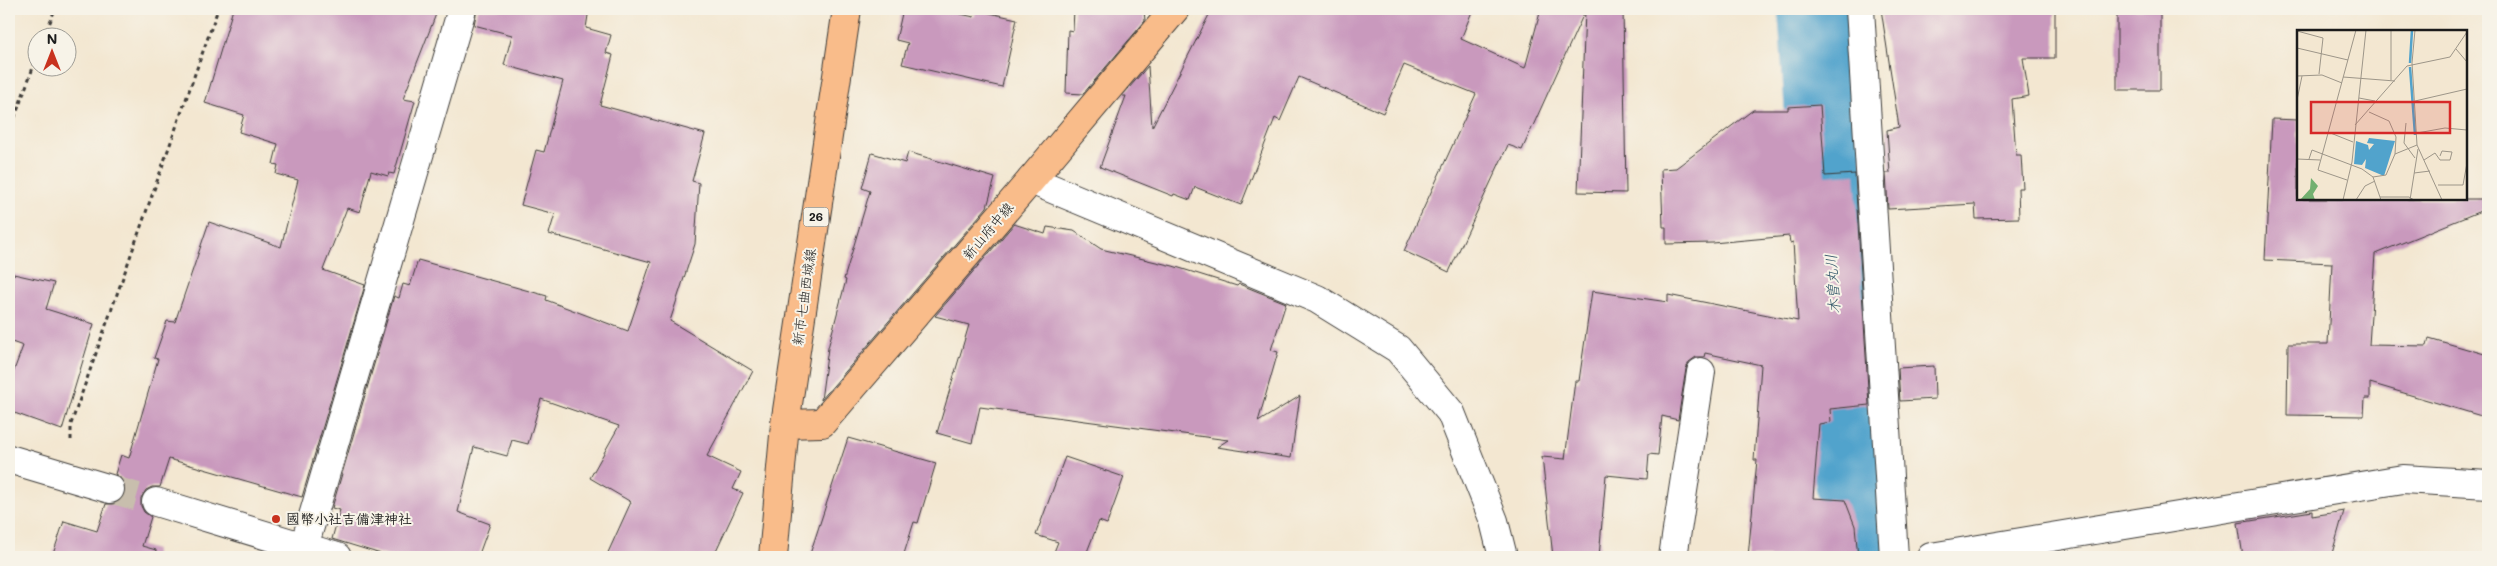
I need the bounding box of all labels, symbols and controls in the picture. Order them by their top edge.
north arrow [28,28,78,78]
text: N [47,29,57,48]
inset map [2297,30,2467,200]
street label: 新山府中線 [958,198,1017,264]
road number: 26 [804,208,828,226]
street label: 新市七曲西城線 [787,247,820,347]
water label: 木曽丸川 [1820,253,1844,315]
place label: 國幣小社吉備津神社 [286,509,412,528]
marker: 國幣小社吉備津神社 [270,513,282,525]

